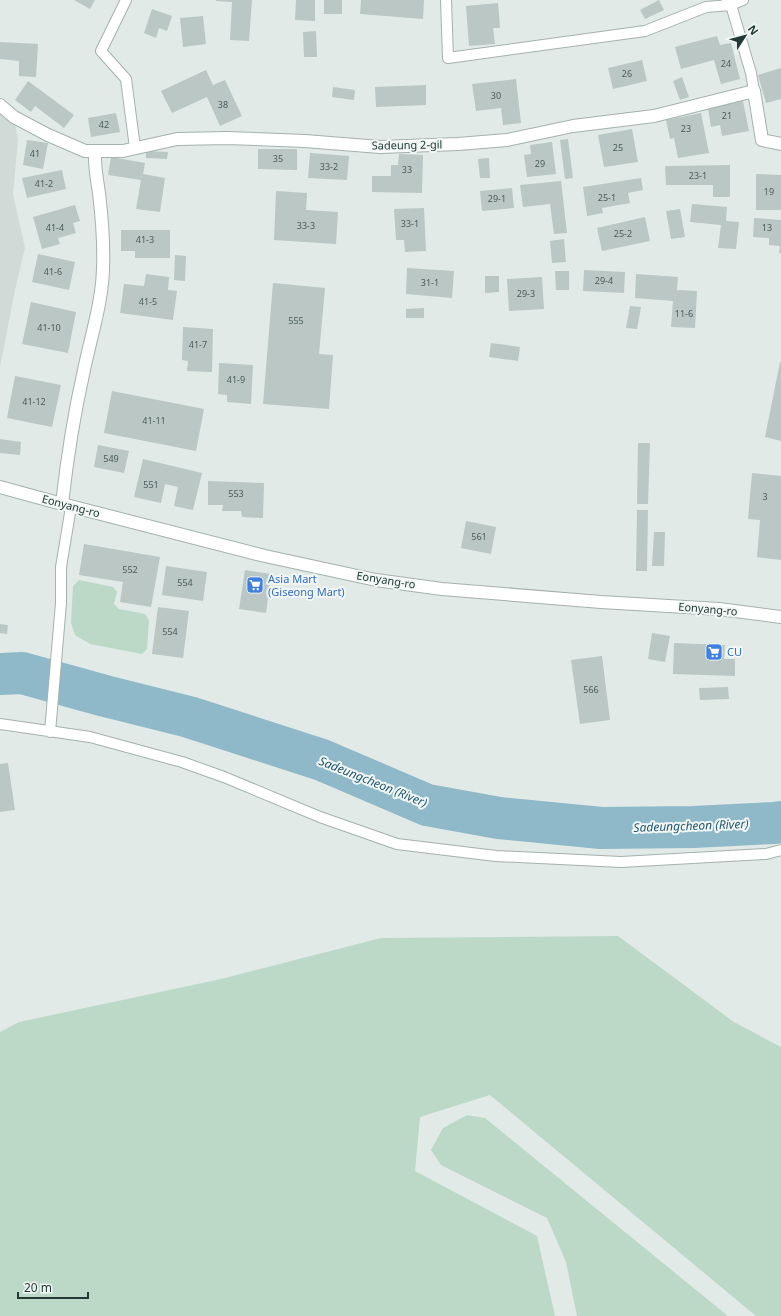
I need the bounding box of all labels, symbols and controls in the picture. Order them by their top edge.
north arrow [725,16,765,56]
text: N [745,22,762,38]
house number: 24 [721,57,731,70]
house number: 26 [622,67,632,80]
house number: 30 [491,89,501,102]
house number: 38 [218,98,228,111]
house number: 21 [722,109,732,122]
house number: 42 [99,118,109,131]
house number: 23 [681,122,691,135]
street label: Sadeung 2-gil [372,136,442,153]
house number: 25 [613,141,623,154]
house number: 41 [30,147,40,160]
house number: 35 [273,152,283,165]
house number: 29 [535,157,545,170]
house number: 33-2 [320,160,338,173]
house number: 33 [402,163,412,176]
house number: 23-1 [689,169,707,182]
house number: 41-2 [35,177,53,190]
house number: 19 [764,185,774,198]
house number: 25-1 [598,191,616,204]
house number: 29-1 [488,192,506,205]
house number: 33-1 [401,217,419,230]
house number: 33-3 [297,219,315,232]
house number: 41-4 [46,221,64,234]
house number: 13 [762,221,772,234]
house number: 25-2 [614,227,632,240]
house number: 41-3 [136,233,154,246]
house number: 41-6 [44,265,62,278]
house number: 29-4 [595,274,613,287]
house number: 31-1 [421,276,439,289]
house number: 29-3 [517,287,535,300]
house number: 41-5 [139,295,157,308]
house number: 11-6 [675,307,693,320]
house number: 555 [288,314,304,327]
house number: 41-10 [37,321,61,334]
house number: 41-7 [189,338,207,351]
house number: 41-9 [227,373,245,386]
house number: 41-12 [22,395,46,408]
house number: 41-11 [142,414,166,427]
house number: 549 [103,452,119,465]
house number: 551 [143,478,159,491]
house number: 553 [228,487,244,500]
house number: 3 [762,490,768,503]
street label: Eonyang-ro [40,491,102,521]
house number: 561 [471,530,487,543]
house number: 552 [122,563,138,576]
street label: Eonyang-ro [356,567,417,592]
place label: Asia Mart (Giseong Mart) [268,571,345,599]
supermarket icon: Asia Mart (Giseong Mart) [245,575,265,595]
house number: 554 [177,576,193,589]
street label: Eonyang-ro [678,598,739,619]
house number: 554 [162,625,178,638]
supermarket icon: CU [704,642,724,662]
place label: CU [727,644,742,659]
house number: 566 [583,683,599,696]
water label: Sadeungcheon (River) [317,752,430,811]
water label: Sadeungcheon (River) [633,815,749,836]
scale bar [18,1274,88,1300]
text: 20 m [24,1279,52,1296]

